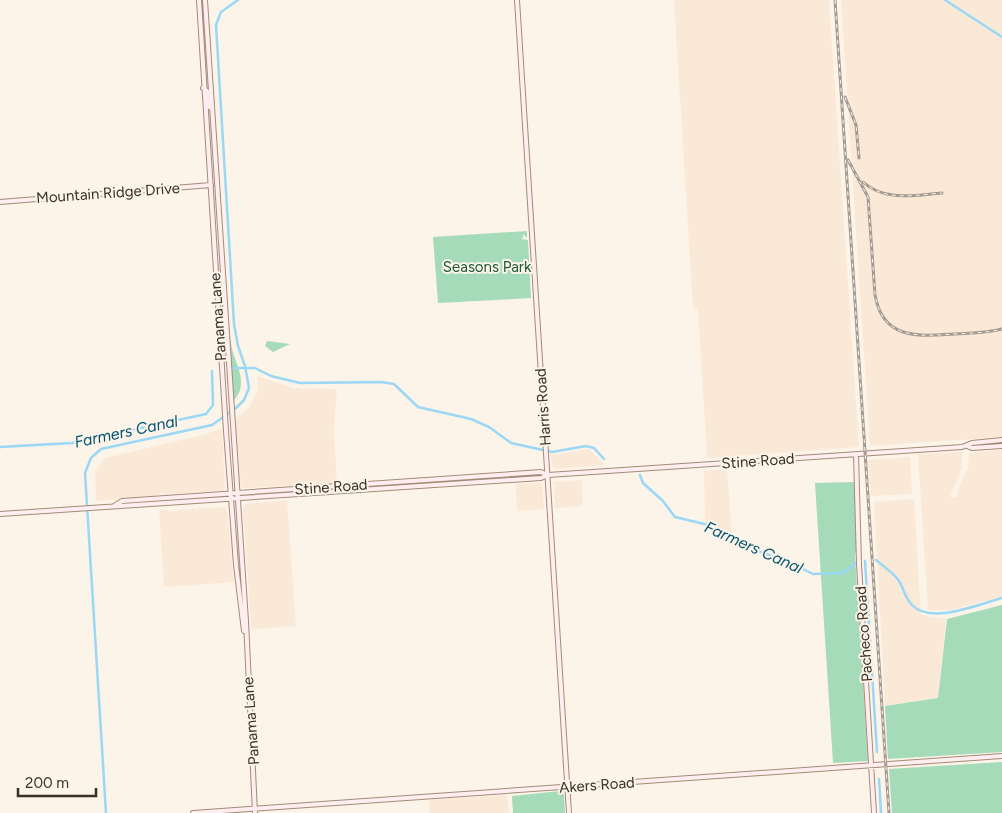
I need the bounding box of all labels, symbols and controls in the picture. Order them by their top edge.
street label: Mountain Ridge Drive [36,179,180,207]
park label: Seasons Park [443,258,532,276]
street label: Panama Lane [206,272,230,362]
street label: Harris Road [531,368,555,446]
water label: Farmers Canal [73,411,180,452]
street label: Stine Road [721,449,795,473]
street label: Stine Road [294,475,368,499]
water label: Farmers Canal [702,517,806,578]
street label: Pacheco Road [852,586,876,682]
street label: Panama Lane [239,676,263,766]
scale bar [18,766,95,798]
street label: Akers Road [559,773,635,797]
text: 200 m [25,774,69,792]

